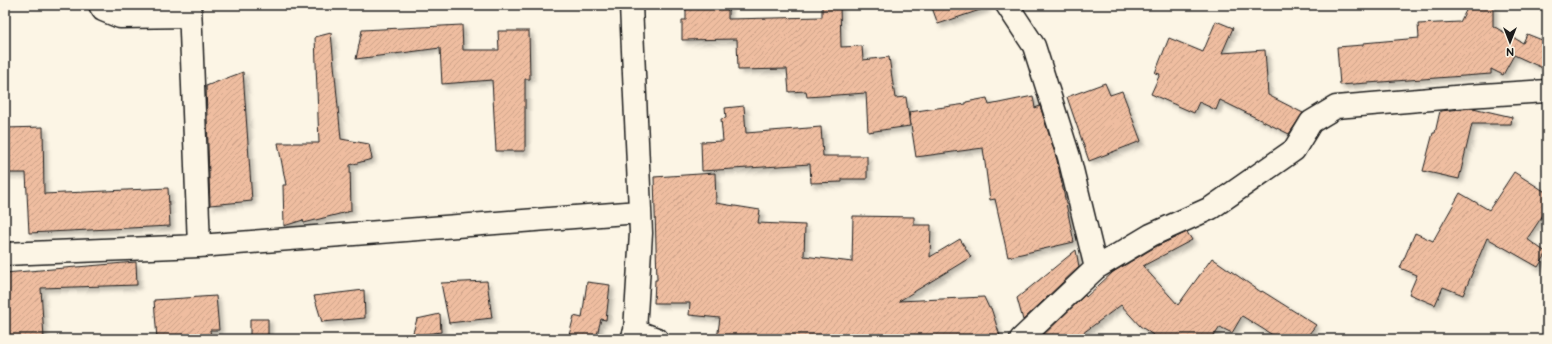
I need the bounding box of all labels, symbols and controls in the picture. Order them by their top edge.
north arrow [1490,22,1530,62]
text: N [1506,45,1514,58]

